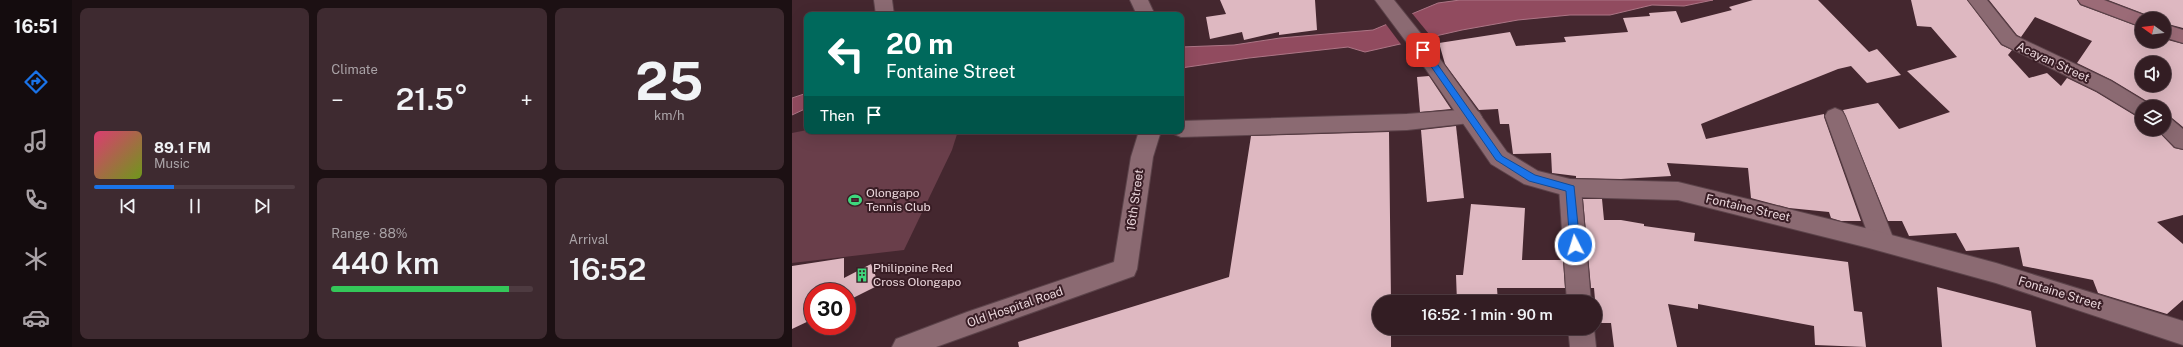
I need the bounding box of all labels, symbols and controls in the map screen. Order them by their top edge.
north arrow [2135,12,2171,48]
map controls [2135,12,2171,136]
text: 16:51 [14,16,58,37]
text: 20 m [886,27,953,60]
icon: left [820,28,872,80]
pin [1406,33,1440,67]
icon: arrive [1412,39,1434,61]
street label: Acayan Street [2014,39,2092,85]
text: 25 [635,51,703,112]
button: sound [2135,56,2171,92]
text: Fontaine Street [886,61,1015,82]
text: Climate [331,62,378,77]
icon: directions [22,68,50,96]
text: 21.5° [396,81,468,117]
text: − [331,87,344,113]
text: + [520,87,533,113]
button: layers [2135,100,2171,136]
icon: arrive [863,104,885,126]
text: Then [820,107,855,124]
text: km/h [654,108,685,123]
icon: music [22,127,50,155]
text: 89.1 FM [154,139,211,156]
text: Music [154,156,190,171]
street label: 16th Street [1124,168,1146,232]
icon: phone [22,186,50,214]
place label: Olongapo Tennis Club [866,186,931,214]
street label: Fontaine Street [1704,191,1792,225]
sports icon: Olongapo Tennis Club [847,192,863,208]
icon: previous [117,195,139,217]
icon: pause [184,195,206,217]
icon: next [251,195,273,217]
position arrow [1554,224,1596,266]
text: Range · 88% [331,226,408,241]
text: Arrival [569,232,609,247]
icon: climate [22,245,50,273]
text: 440 km [331,245,439,281]
text: 16:52 [569,251,646,287]
place label: Philippine Red Cross Olongapo [873,261,961,289]
building icon: Philippine Red Cross Olongapo [854,267,870,283]
street label: Fontaine Street [2017,274,2104,312]
speed limit sign: 30 [804,283,856,335]
street label: Old Hospital Road [965,284,1065,330]
icon: car [22,304,50,332]
text: 16:52 · 1 min · 90 m [1421,306,1553,323]

